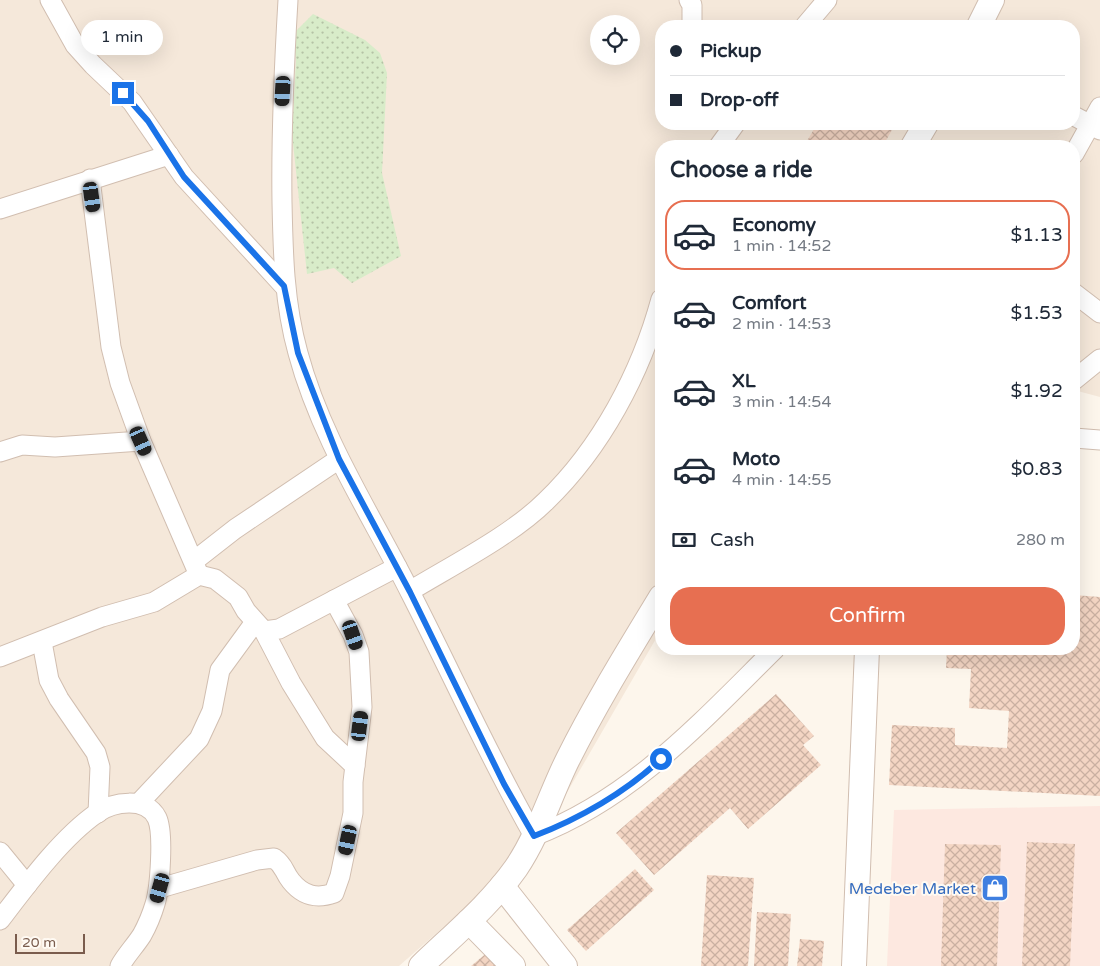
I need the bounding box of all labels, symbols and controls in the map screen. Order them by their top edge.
map controls [590,15,640,65]
button: locate [590,15,640,65]
callout: 1 min [82,21,164,56]
text: 1 min [101,27,143,47]
text: Pickup [700,40,761,62]
car [274,76,291,106]
route end [112,82,134,104]
text: Drop-off [700,89,779,111]
text: Choose a ride [670,157,813,183]
car [82,181,101,213]
icon: car [672,213,717,258]
text: Economy [732,214,816,236]
text: $1.13 [1011,224,1063,246]
text: 1 min · 14:52 [732,236,831,256]
icon: car [672,291,717,336]
text: Comfort [732,292,806,314]
text: $1.53 [1011,302,1063,324]
text: 2 min · 14:53 [732,314,831,334]
icon: car [672,369,717,414]
text: XL [732,370,756,392]
text: $1.92 [1011,380,1063,402]
text: 3 min · 14:54 [732,392,831,412]
car [128,424,153,458]
icon: car [672,447,717,492]
text: Moto [732,448,780,470]
text: $0.83 [1011,458,1063,480]
text: 4 min · 14:55 [732,470,831,490]
icon: cash [670,526,698,554]
text: Cash [710,529,755,551]
text: 280 m [1016,530,1065,550]
button: Confirm [670,587,1065,645]
car [341,618,364,652]
car [350,710,369,742]
route start [650,748,672,770]
car [337,824,358,856]
car [148,872,171,904]
shop icon: Medeber Market [980,873,1010,903]
place label: Medeber Market [849,879,976,899]
scale bar [15,931,85,954]
text: 20 m [22,934,56,951]

